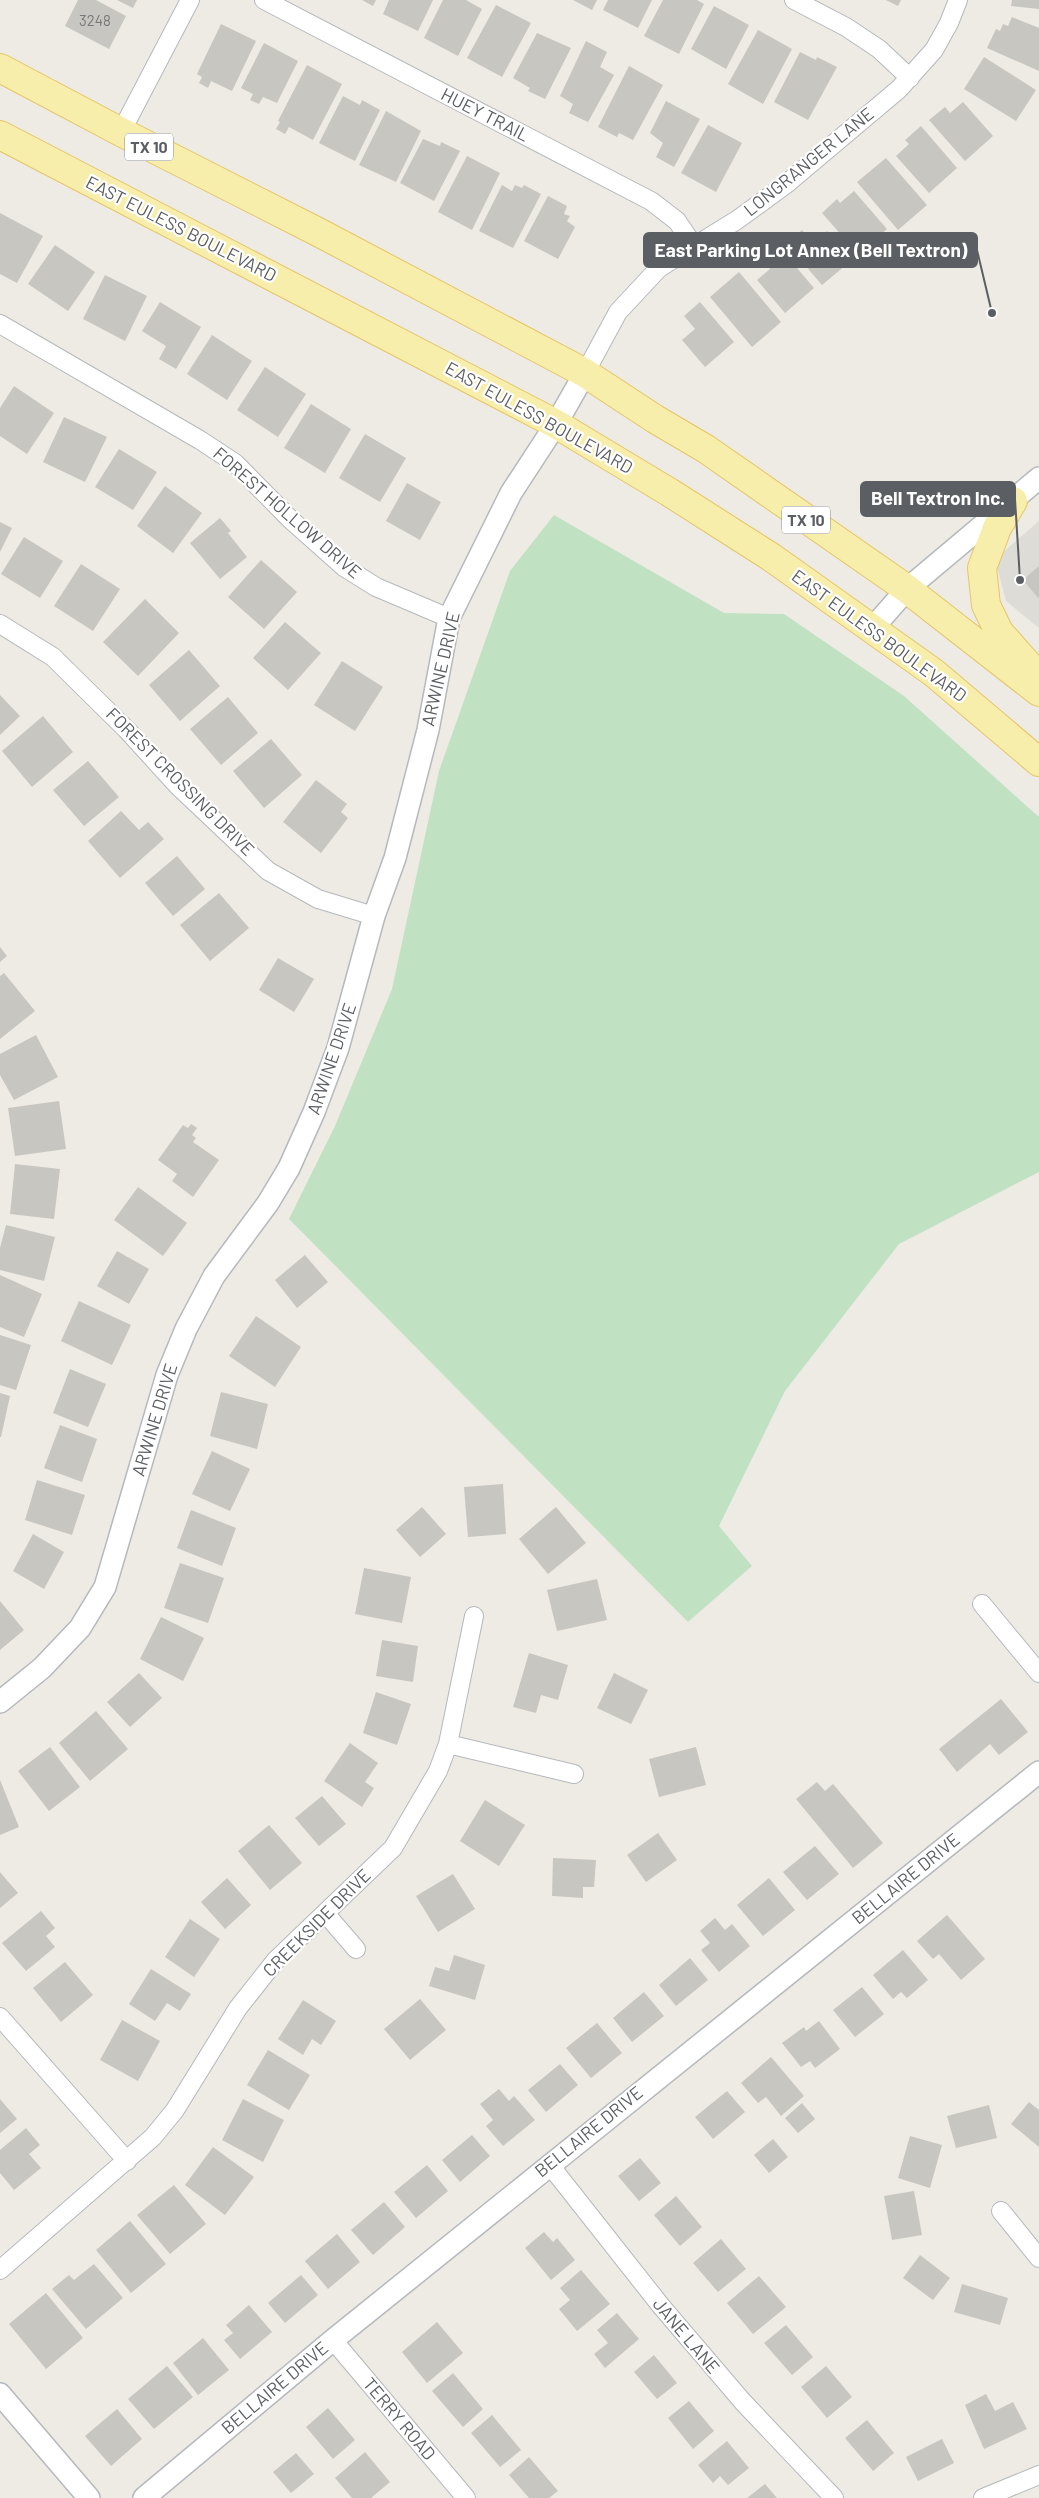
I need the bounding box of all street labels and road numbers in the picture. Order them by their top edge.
street label: HUEY TRAIL [438,83,533,146]
street label: LONGRANGER LANE [739,102,878,220]
road number: TX 10 [125,134,173,160]
street label: EAST EULESS BOULEVARD [83,170,280,286]
street label: EAST EULESS BOULEVARD [442,356,637,478]
street label: FOREST HOLLOW DRIVE [209,442,366,583]
road number: TX 10 [782,506,830,534]
street label: EAST EULESS BOULEVARD [788,564,971,706]
street label: ARWINE DRIVE [416,609,464,728]
street label: FOREST CROSSING DRIVE [102,702,260,860]
street label: ARWINE DRIVE [302,1000,360,1117]
street label: ARWINE DRIVE [126,1361,182,1479]
street label: BELLAIRE DRIVE [847,1828,964,1928]
street label: CREEKSIDE DRIVE [258,1864,375,1981]
street label: BELLAIRE DRIVE [530,2081,647,2181]
street label: JANE LANE [649,2293,725,2378]
street label: BELLAIRE DRIVE [217,2336,332,2438]
street label: TERRY ROAD [359,2373,441,2464]

